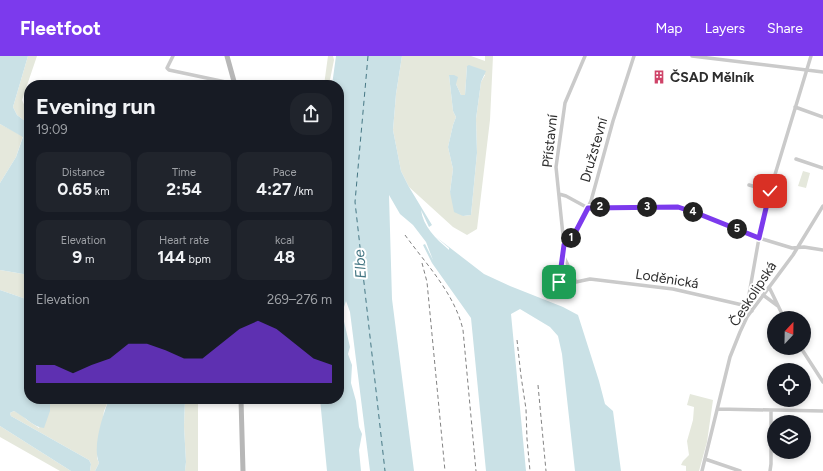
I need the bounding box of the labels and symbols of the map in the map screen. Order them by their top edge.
building icon: ČSAD Mělník [651,69,667,85]
place label: ČSAD Mělník [670,69,755,86]
street label: Přístavní [539,113,561,168]
street label: Družstevní [577,115,612,184]
pin [753,174,787,208]
pin: 2 [590,197,610,217]
pin: 3 [637,197,657,217]
pin: 4 [683,202,703,222]
pin: 5 [727,219,747,239]
pin: 1 [561,228,581,248]
water label: Elbe [350,249,370,279]
street label: Českolipská [726,258,780,330]
pin [542,265,576,299]
street label: Loděnická [634,266,700,292]
north arrow [767,311,811,355]

